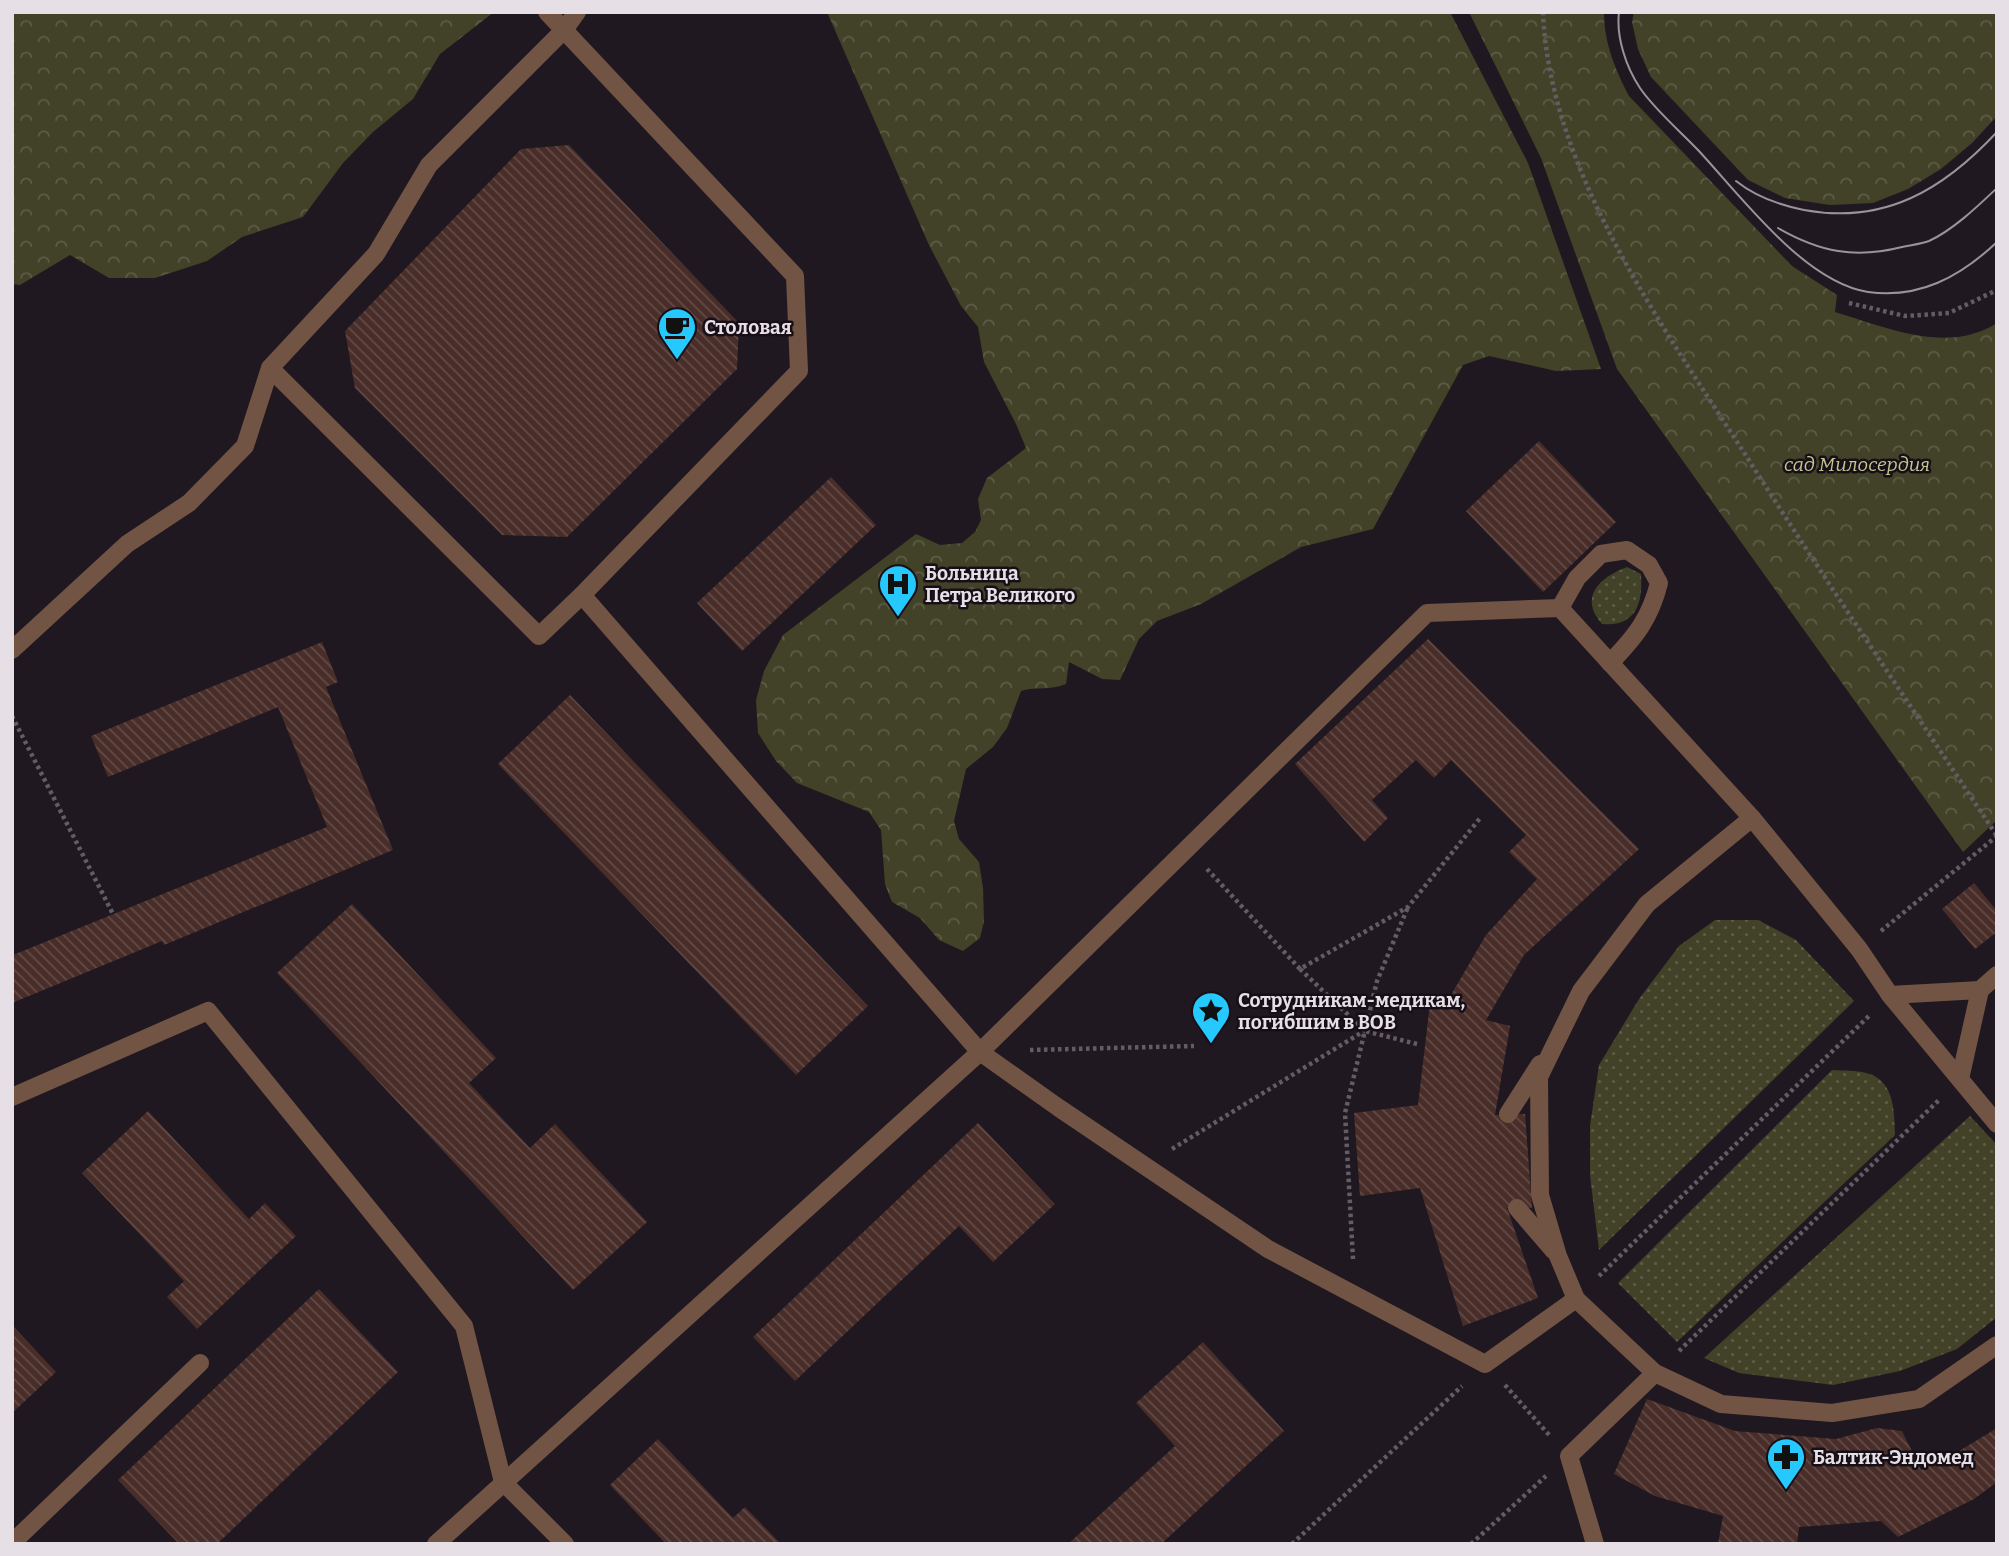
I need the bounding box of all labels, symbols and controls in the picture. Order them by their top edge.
cafe icon: Столовая [656,306,698,361]
place label: Столовая [704,316,792,339]
park label: сад Милосердия [1784,453,1930,476]
place label: Больница Петра Великого [925,562,1075,607]
hospital icon: Больница Петра Великого [877,563,919,618]
place label: Сотрудникам-медикам, погибшим в ВОВ [1238,989,1465,1034]
place icon: Сотрудникам-медикам, погибшим в ВОВ [1190,990,1232,1045]
pharmacy icon: Балтик-Эндомед [1765,1436,1807,1491]
place label: Балтик-Эндомед [1813,1446,1974,1469]

